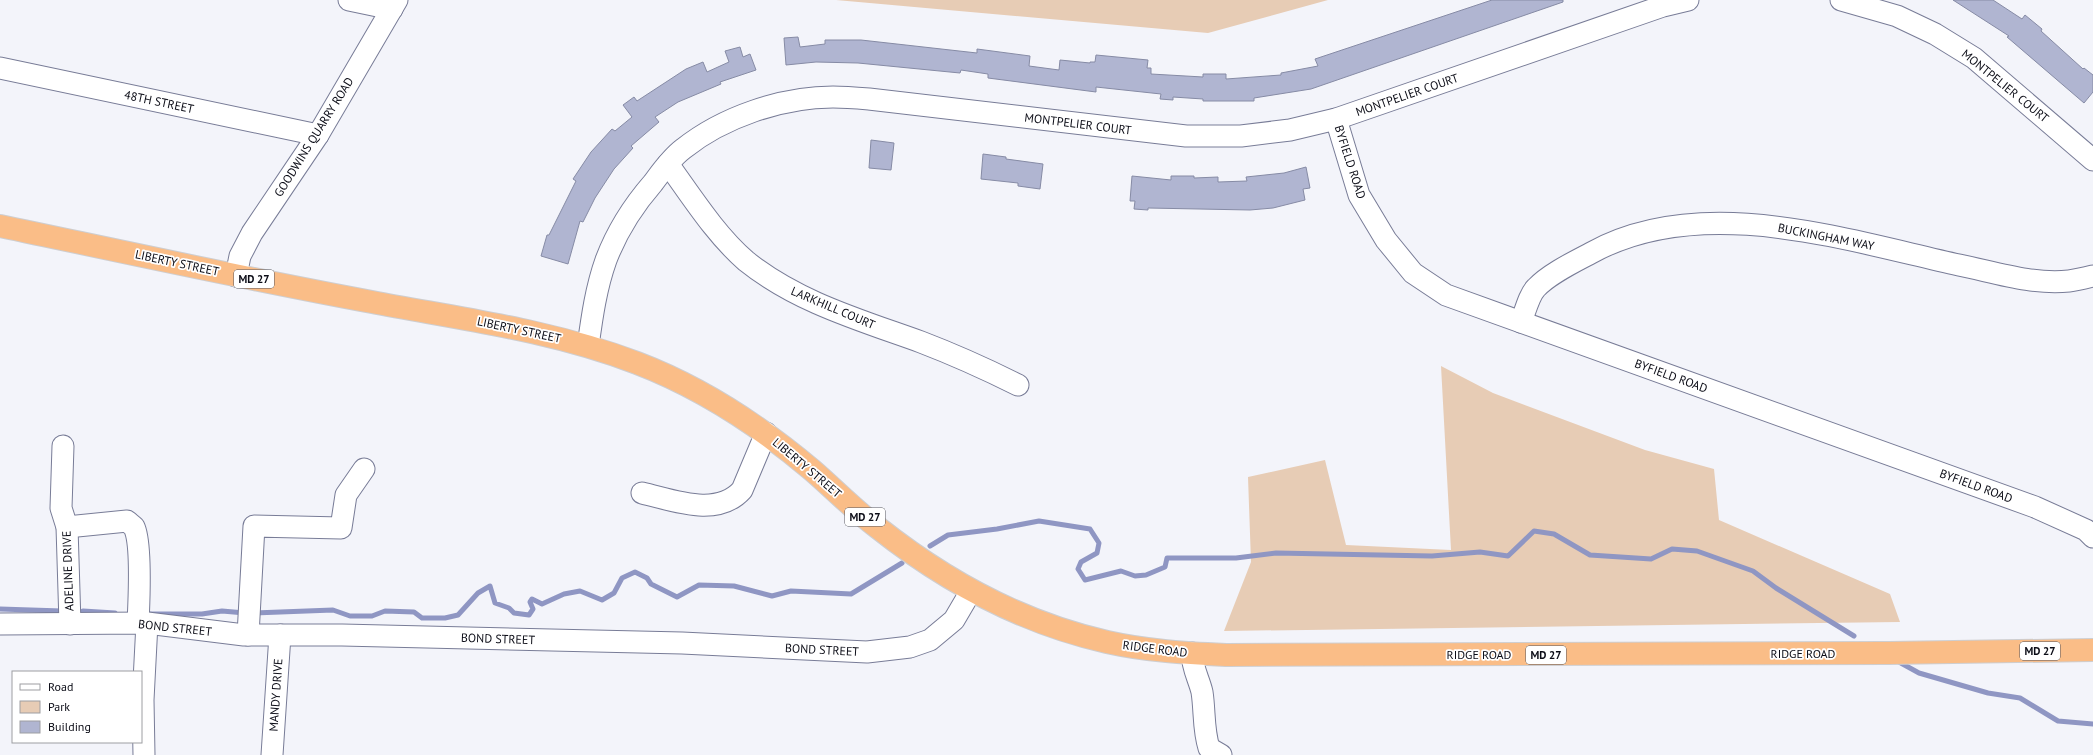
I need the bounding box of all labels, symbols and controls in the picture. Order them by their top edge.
street label: MONTPELIER COURT [1959,46,2052,126]
street label: MONTPELIER COURT [1353,70,1461,119]
street label: GOODWINS QUARRY ROAD [271,74,357,199]
street label: 48TH STREET [123,87,196,116]
street label: MONTPELIER COURT [1024,109,1133,138]
street label: BYFIELD ROAD [1332,123,1369,201]
street label: BUCKINGHAM WAY [1777,220,1876,253]
street label: LIBERTY STREET [134,246,221,279]
road number: MD 27 [234,270,274,288]
street label: LARKHILL COURT [789,283,878,332]
street label: LIBERTY STREET [476,313,563,346]
street label: BYFIELD ROAD [1633,355,1710,396]
street label: LIBERTY STREET [770,434,845,501]
street label: BYFIELD ROAD [1938,465,2015,506]
road number: MD 27 [845,508,885,526]
street label: ADELINE DRIVE [59,531,76,611]
street label: BOND STREET [137,616,213,639]
street label: BOND STREET [461,630,536,647]
street label: RIDGE ROAD [1122,637,1188,660]
street label: BOND STREET [785,640,860,659]
road number: MD 27 [2020,642,2060,660]
road number: MD 27 [1526,646,1566,664]
street label: RIDGE ROAD [1771,646,1836,661]
street label: RIDGE ROAD [1447,647,1512,662]
street label: MANDY DRIVE [265,658,286,732]
legend [12,671,142,743]
text: Road [48,679,73,694]
text: Park [48,699,70,714]
text: Building [48,719,91,734]

